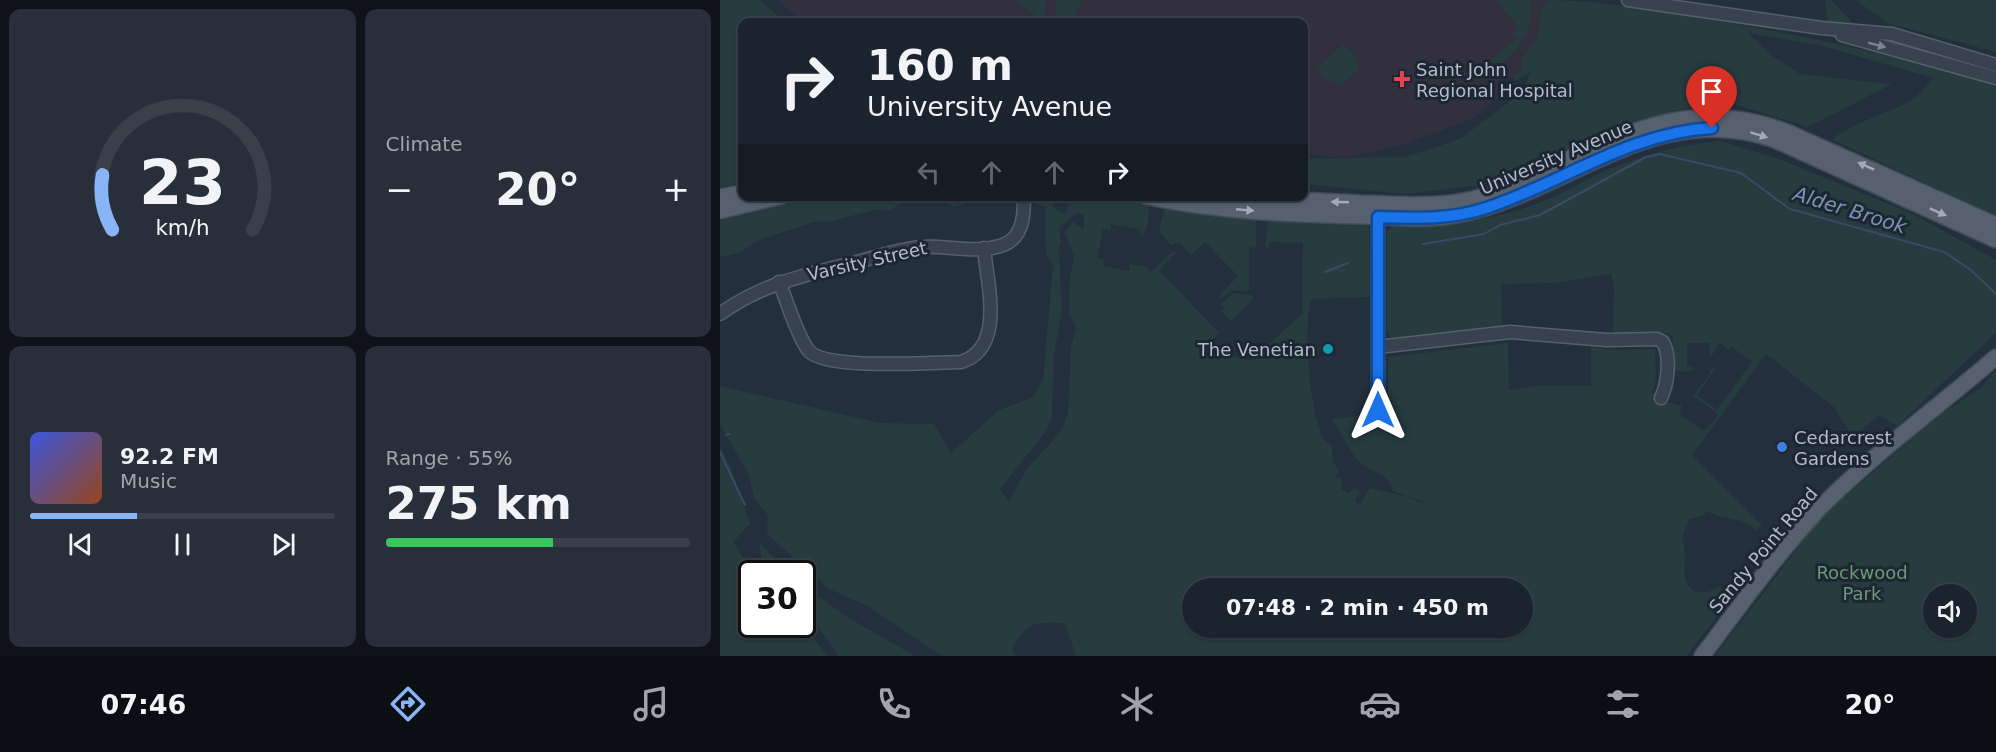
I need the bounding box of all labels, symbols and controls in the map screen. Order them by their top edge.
one-way arrow [1868,40,1886,50]
text: 160 m [867,41,1013,90]
icon: right [768,42,846,120]
place label: Saint John Regional Hospital [1416,59,1573,101]
pin [1686,66,1737,128]
marker: Saint John Regional Hospital [1393,70,1411,88]
icon: arrive [1695,75,1728,108]
text: University Avenue [867,91,1112,122]
street label: University Avenue [1477,115,1635,199]
one-way arrow [1750,131,1768,140]
text: Climate [386,132,462,156]
text: 23 [139,146,226,219]
icon: left [912,156,945,189]
icon: ahead [975,156,1008,189]
icon: ahead [1038,156,1071,189]
icon: right [1101,156,1134,189]
one-way arrow [1857,161,1875,171]
text: 20° [495,163,580,216]
text: − [386,170,413,209]
text: + [662,170,690,209]
water label: Alder Brook [1789,181,1911,239]
one-way arrow [1331,197,1350,206]
one-way arrow [1235,205,1254,215]
one-way arrow [1929,207,1947,217]
text: km/h [155,215,209,240]
street label: Varsity Street [805,237,929,285]
place label: The Venetian [1197,339,1316,360]
marker: The Venetian [1321,342,1335,356]
position arrow [1346,378,1410,442]
place label: Cedarcrest Gardens [1794,427,1892,469]
marker: Cedarcrest Gardens [1775,440,1789,454]
text: 92.2 FM [120,444,219,469]
text: Range · 55% [386,446,512,470]
text: Music [120,469,177,493]
text: 275 km [386,477,572,530]
street label: Sandy Point Road [1704,483,1822,617]
icon: previous [64,528,97,561]
icon: pause [166,528,199,561]
icon: next [267,528,300,561]
speed limit sign: 30 [738,560,816,638]
park label: Rockwood Park [1816,562,1908,604]
map controls [1923,584,1977,638]
button: sound [1923,584,1977,638]
text: 07:48 · 2 min · 450 m [1226,595,1489,620]
icon: directions [387,683,429,725]
icon: music [630,683,672,725]
icon: phone [873,683,915,725]
icon: climate [1116,683,1158,725]
icon: car [1359,683,1401,725]
icon: filters [1602,683,1644,725]
text: 07:46 [100,689,186,720]
text: 20° [1844,689,1895,720]

